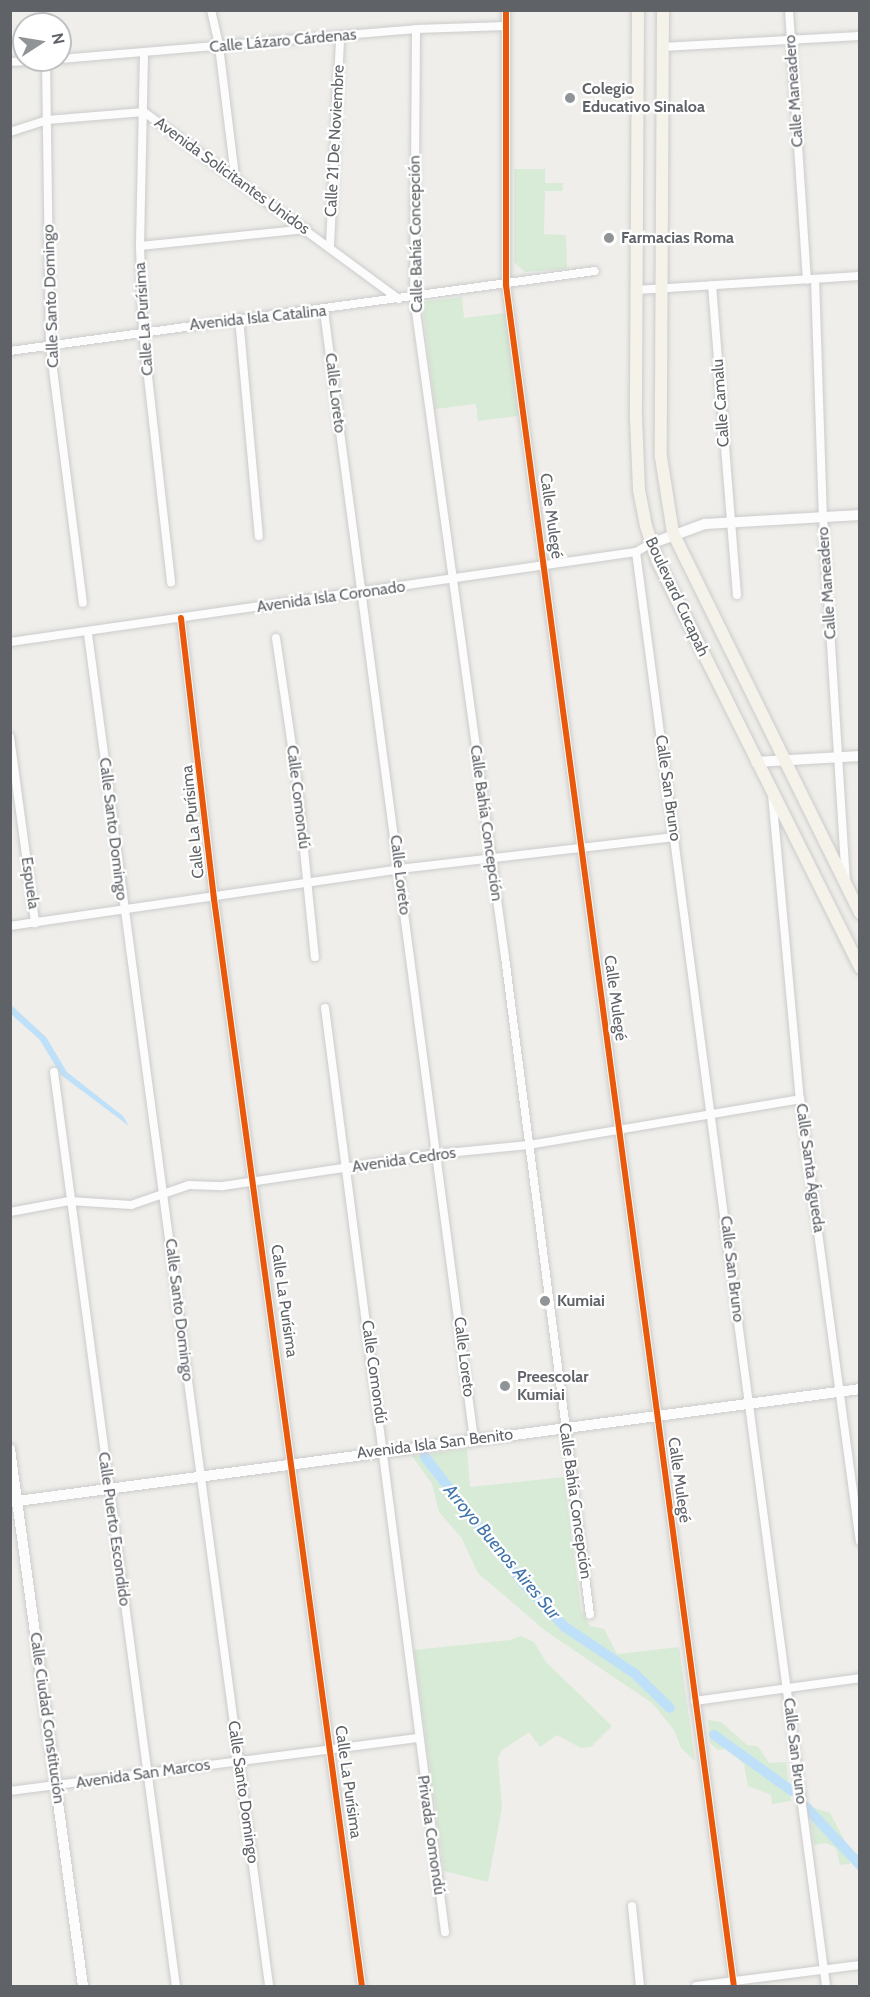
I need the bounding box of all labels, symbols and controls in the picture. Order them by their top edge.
north arrow [12,12,72,72]
street label: Calle Lázaro Cárdenas [209,25,357,57]
text: N [48,31,69,46]
street label: Calle Maneadero [780,34,808,148]
street label: Calle 21 De Noviembre [321,64,349,218]
place label: Colegio Educativo Sinaloa [582,79,705,117]
marker: Colegio Educativo Sinaloa [563,91,577,105]
street label: Avenida Solicitantes Unidos [151,113,313,239]
street label: Calle Bahía Concepción [405,155,427,313]
street label: Calle Santo Domingo [39,224,63,368]
place label: Farmacias Roma [621,228,734,248]
marker: Farmacias Roma [602,231,616,245]
street label: Calle La Purísima [130,262,158,376]
street label: Avenida Isla Catalina [189,301,327,335]
street label: Calle Loreto [321,352,349,434]
street label: Calle Camalu [708,358,734,448]
street label: Calle Mulegé [536,472,566,560]
street label: Calle Maneadero [813,526,841,640]
street label: Boulevard Cucapah [641,534,713,660]
street label: Avenida Isla Coronado [256,577,406,617]
street label: Calle San Bruno [651,734,685,842]
street label: Calle Comondú [282,744,314,850]
street label: Calle Bahía Concepción [466,744,506,902]
street label: Calle Santo Domingo [95,756,131,902]
street label: Calle La Purísima [178,764,208,880]
street label: Calle Loreto [386,834,414,916]
street label: Espuela [17,856,43,910]
street label: Calle Mulegé [600,954,630,1042]
street label: Calle Santa Águeda [791,1102,829,1234]
street label: Avenida Cedros [351,1143,457,1177]
street label: Calle San Bruno [716,1215,748,1323]
street label: Calle Santo Domingo [161,1237,197,1383]
street label: Calle La Purísima [267,1243,301,1359]
place label: Kumiai [557,1291,605,1311]
marker: Kumiai [538,1294,552,1308]
street label: Calle Loreto [450,1316,478,1398]
street label: Calle Comondú [357,1319,391,1425]
place label: Preescolar Kumiai [517,1367,589,1405]
marker: Preescolar Kumiai [498,1379,512,1393]
street label: Calle Bahía Concepción [555,1422,595,1580]
street label: Avenida Isla San Benito [356,1425,514,1463]
street label: Calle Mulegé [664,1436,694,1524]
street label: Calle Puerto Escondido [94,1451,134,1607]
water label: Arroyo Buenos Aires Sur [439,1480,565,1624]
street label: Calle Ciudad Constitución [25,1631,69,1805]
street label: Calle San Bruno [779,1697,811,1805]
street label: Calle Santo Domingo [223,1719,263,1865]
street label: Calle La Purísima [331,1724,365,1840]
street label: Avenida San Marcos [75,1755,211,1793]
street label: Privada Comondú [413,1774,449,1896]

